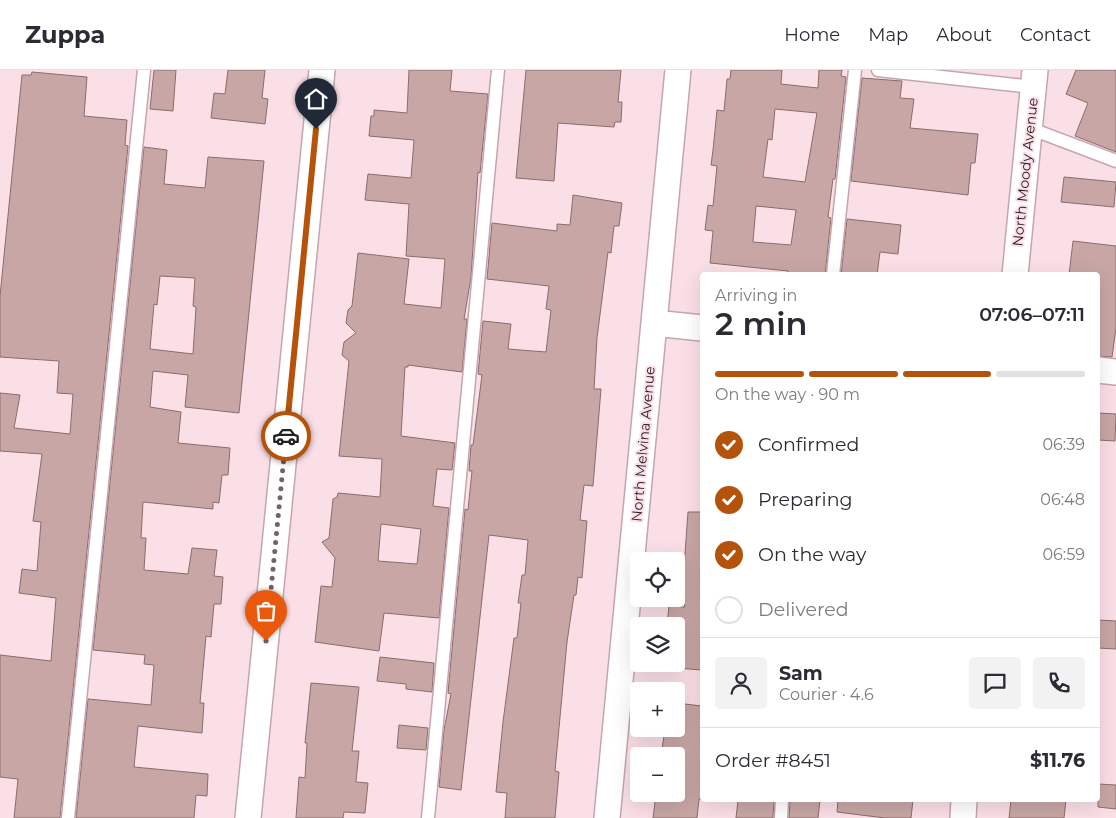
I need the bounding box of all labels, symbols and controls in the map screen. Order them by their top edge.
text: Zuppa [25,20,105,49]
text: Home [784,24,840,46]
text: Map [868,24,908,46]
text: About [936,24,992,46]
text: Contact [1020,24,1091,46]
pin [295,78,337,129]
icon: home [302,85,330,113]
street label: North Moody Avenue [1008,97,1042,247]
text: Arriving in [715,286,797,305]
text: 07:06–07:11 [979,303,1085,326]
text: 2 min [715,304,807,343]
street label: North Melvina Avenue [627,366,659,522]
text: On the way · 90 m [715,385,860,404]
courier [261,411,311,461]
icon: car [272,422,300,450]
icon: check [715,431,743,459]
text: Confirmed [758,433,859,456]
text: 06:39 [1043,435,1085,454]
icon: check [715,486,743,514]
text: Preparing [758,488,853,511]
text: 06:48 [1040,490,1085,509]
icon: check [715,541,743,569]
text: On the way [758,543,866,566]
text: 06:59 [1042,545,1085,564]
map controls [630,552,685,802]
button: locate [630,552,685,607]
pin [245,590,287,641]
icon: bag [252,597,280,625]
text: Delivered [758,598,849,621]
button: layers [630,617,685,672]
button: person [715,657,767,709]
button: chat [969,657,1021,709]
button: phone [1033,657,1085,709]
text: Sam [779,662,823,685]
button: + [630,682,685,737]
text: Courier · 4.6 [779,685,874,704]
button: − [630,747,685,802]
text: Order #8451 [715,749,831,772]
text: $11.76 [1030,749,1085,772]

